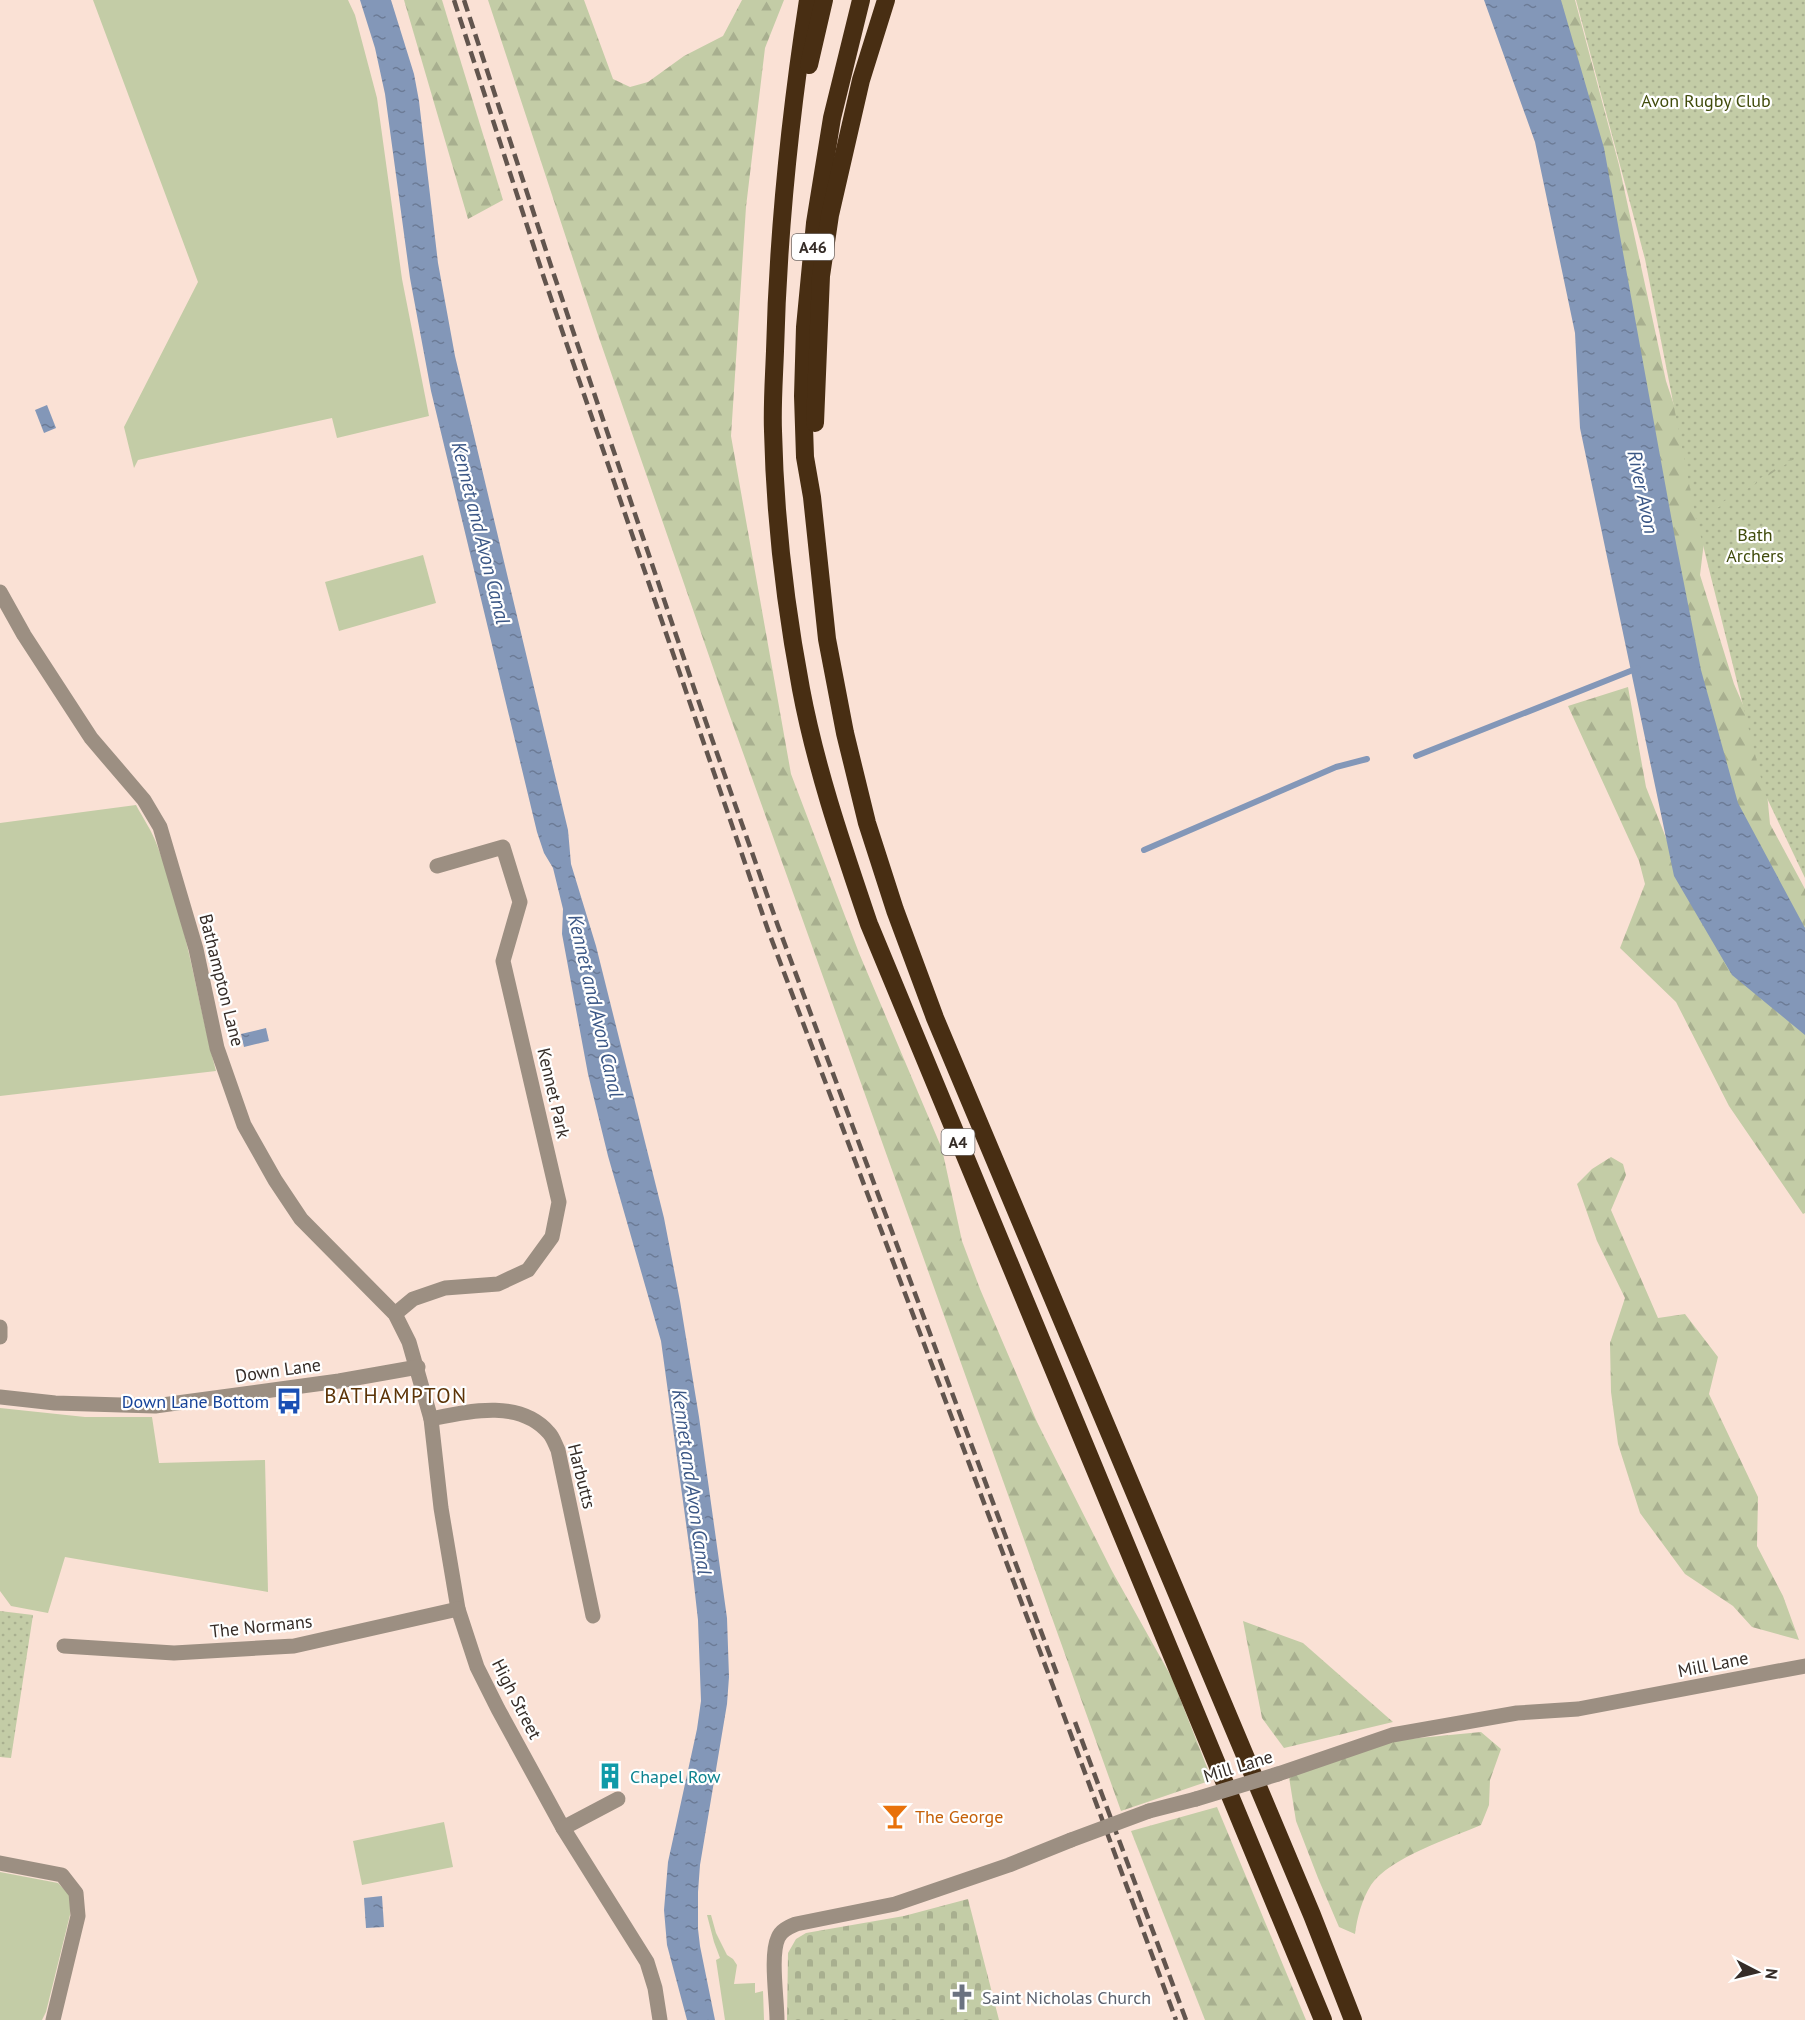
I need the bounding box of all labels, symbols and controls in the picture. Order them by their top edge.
park label: Avon Rugby Club [1641,89,1771,112]
road number: A46 [792,234,834,260]
water label: Kennet and Avon Canal [446,439,516,628]
water label: River Avon [1621,448,1665,536]
park label: Bath Archers [1726,523,1784,567]
street label: Bathampton Lane [194,911,250,1049]
water label: Kennet and Avon Canal [562,912,630,1101]
street label: Kennet Park [532,1046,576,1141]
road number: A4 [942,1129,974,1155]
street label: Down Lane [234,1353,322,1387]
district label: BATHAMPTON [324,1382,468,1409]
bus stop icon: Down Lane Bottom [274,1386,304,1416]
water label: Kennet and Avon Canal [666,1387,718,1577]
place label: Down Lane Bottom [122,1390,269,1413]
street label: Harbutts [563,1441,601,1511]
street label: The Normans [209,1609,313,1643]
street label: Mill Lane [1676,1646,1750,1682]
street label: High Street [487,1655,547,1743]
street label: Mill Lane [1201,1745,1275,1787]
building icon: Chapel Row [595,1761,625,1791]
place label: Chapel Row [630,1765,721,1788]
bar icon: The George [880,1801,910,1831]
place label: The George [915,1805,1003,1828]
north arrow [1727,1942,1787,2002]
text: N [1761,1967,1782,1980]
church icon: Saint Nicholas Church [947,1982,977,2012]
place label: Saint Nicholas Church [982,1986,1151,2009]

